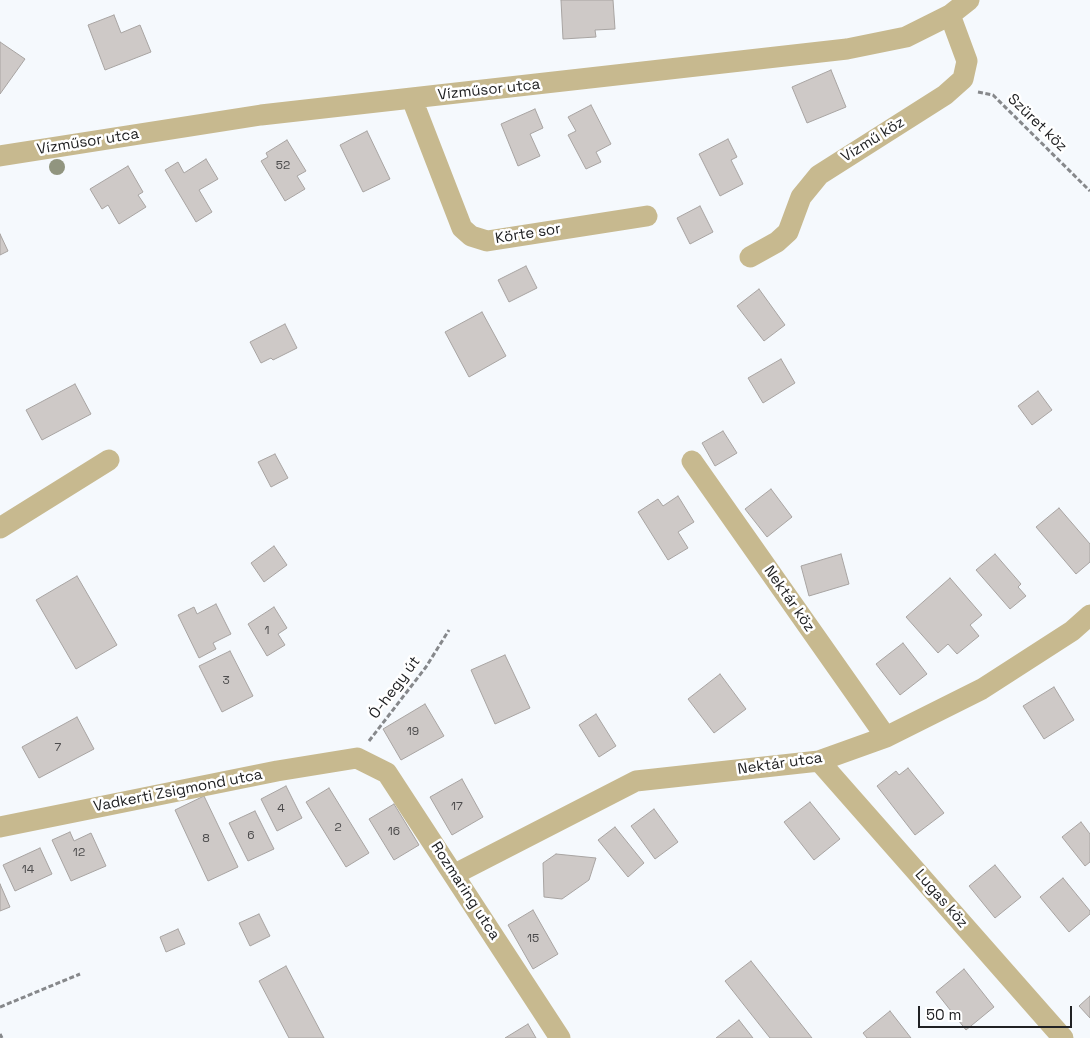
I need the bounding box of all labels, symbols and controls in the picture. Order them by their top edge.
street label: Vízműsor utca [437,76,541,104]
street label: Szüret köz [1004,90,1070,156]
street label: Vízmű köz [838,114,908,166]
street label: Vízműsor utca [36,125,140,159]
house number: 52 [276,159,290,173]
street label: Körte sor [494,220,562,248]
street label: Nektár köz [760,563,818,635]
house number: 1 [264,624,270,638]
street label: Ó-hegy út [366,653,424,723]
house number: 3 [222,674,230,688]
house number: 19 [407,725,419,739]
house number: 7 [55,741,61,755]
street label: Nektár utca [737,749,823,779]
street label: Vadkerti Zsigmond utca [92,766,264,816]
house number: 17 [451,800,463,814]
house number: 4 [277,802,285,816]
house number: 2 [334,821,342,835]
house number: 16 [388,825,400,839]
house number: 6 [247,829,255,843]
house number: 8 [202,832,210,846]
street label: Rozmaring utca [427,839,503,943]
house number: 12 [73,846,85,860]
house number: 14 [22,863,34,877]
street label: Lugas köz [911,866,971,932]
house number: 15 [527,932,539,946]
scale bar [920,996,1074,1028]
text: 50 m [926,1005,961,1024]

